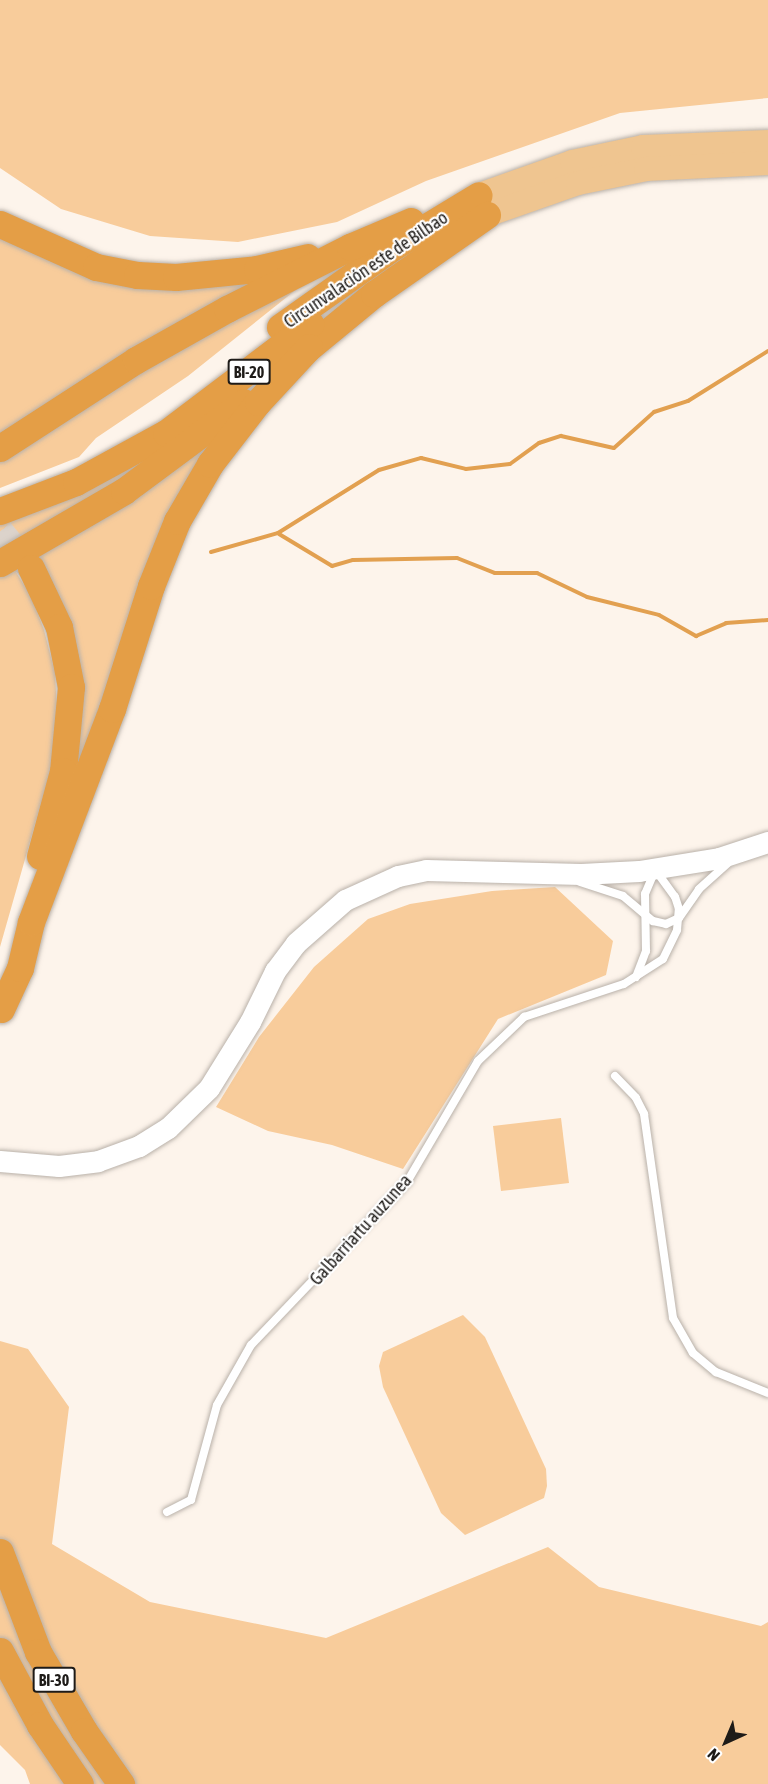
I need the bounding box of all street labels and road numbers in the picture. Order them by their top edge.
street label: Circunvalación este de Bilbao [280,207,452,333]
road number: BI-20 [226,359,272,385]
street label: Galbarriartu auzunea [306,1170,416,1290]
road number: BI-30 [32,1667,76,1693]

